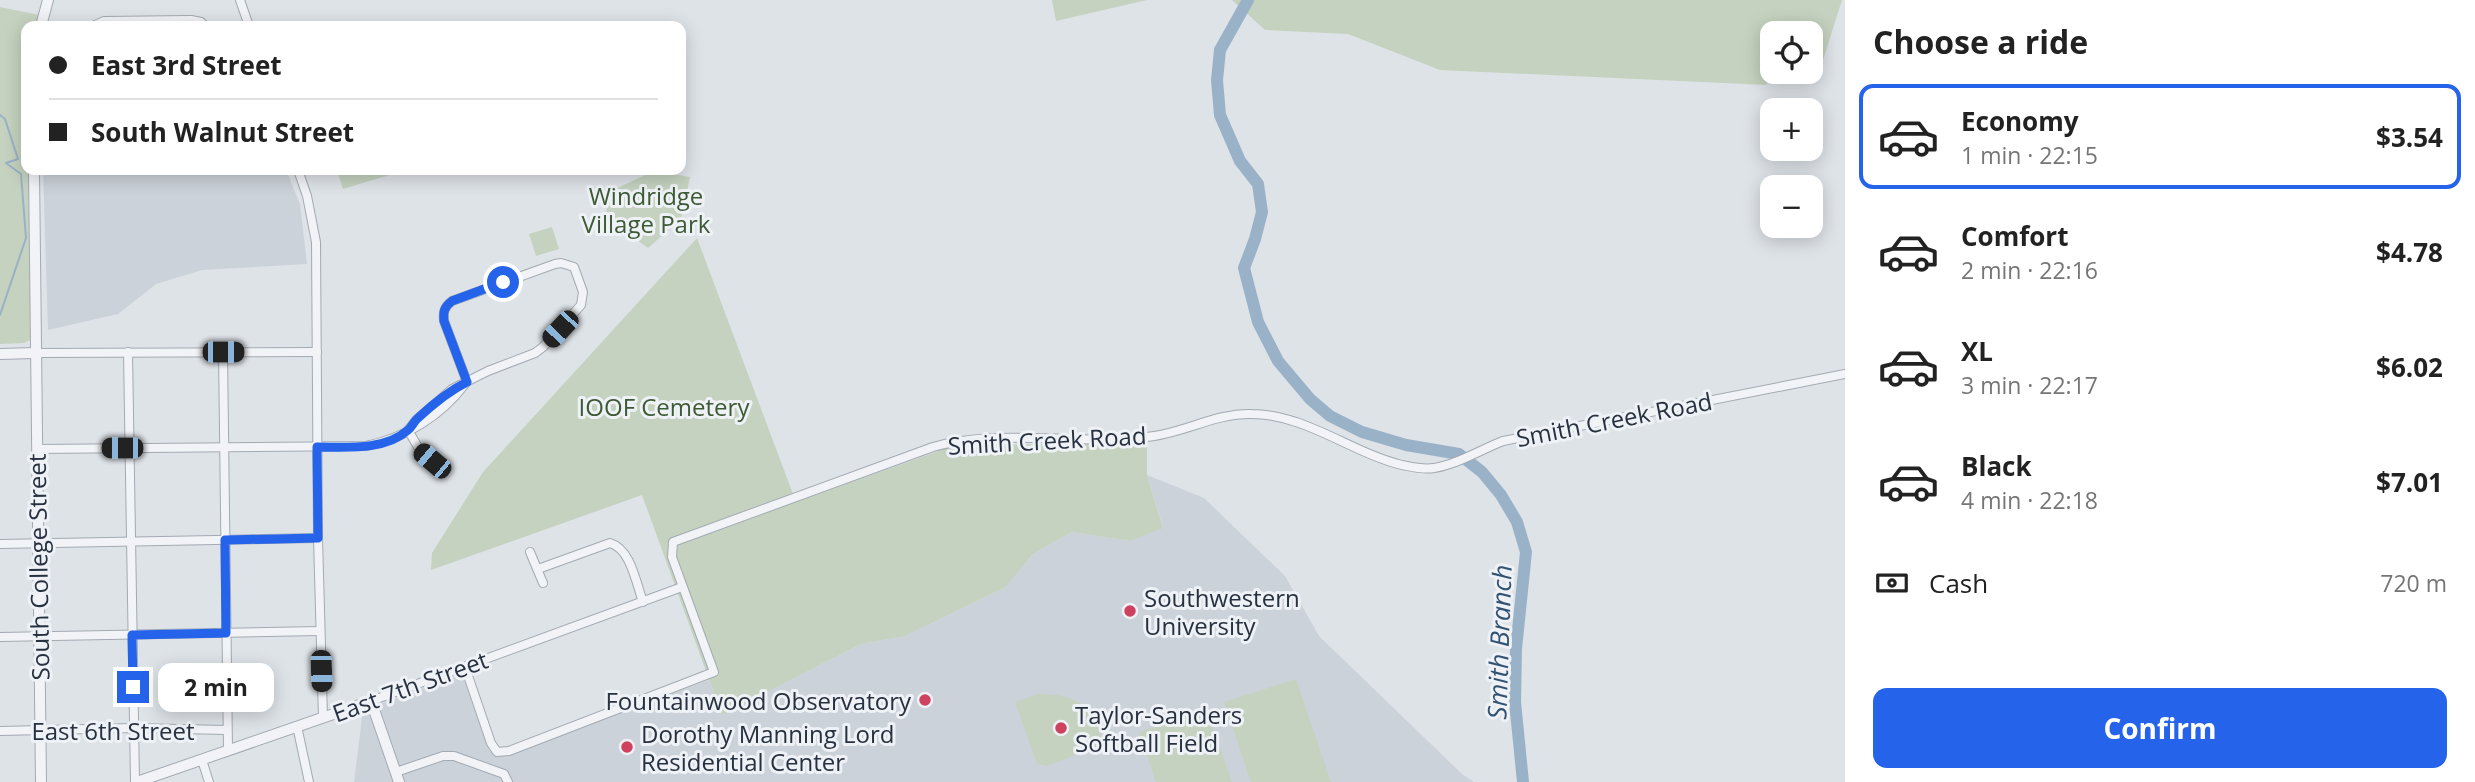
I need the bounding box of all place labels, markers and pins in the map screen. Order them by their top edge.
place label: Southwestern University [1144,581,1300,642]
marker: Southwestern University [1122,603,1138,619]
place label: Fountainwood Observatory [605,684,912,717]
marker: Fountainwood Observatory [917,692,933,708]
place label: Taylor-Sanders Softball Field [1075,698,1242,759]
place label: Dorothy Manning Lord Residential Center [641,717,895,778]
marker: Taylor-Sanders Softball Field [1053,720,1069,736]
marker: Dorothy Manning Lord Residential Center [619,739,635,755]

